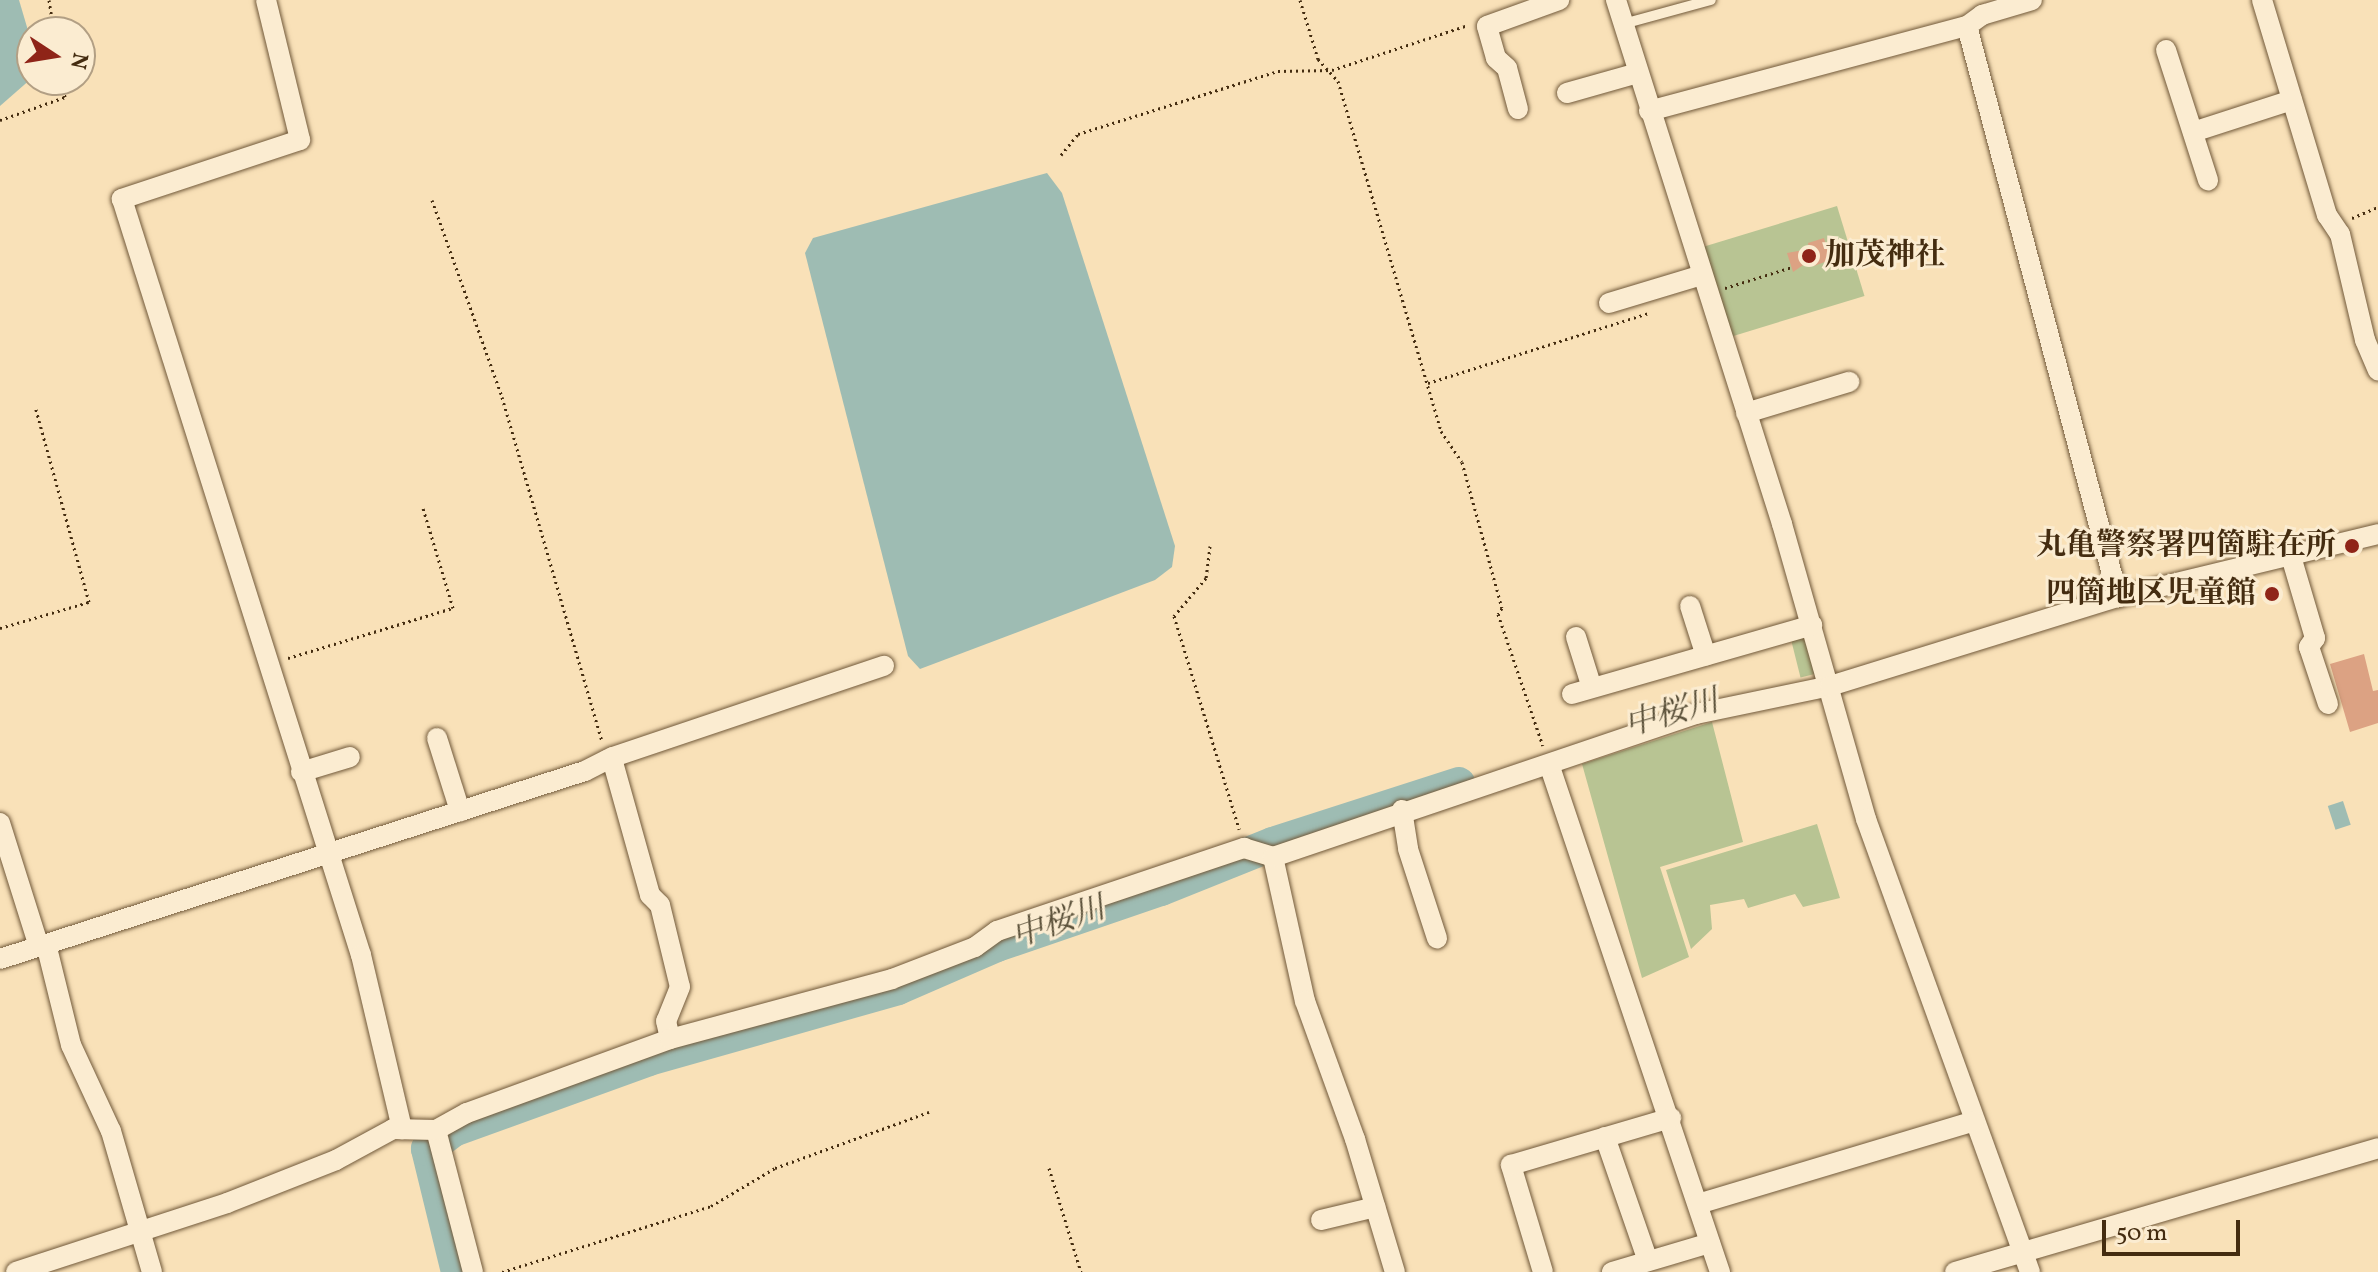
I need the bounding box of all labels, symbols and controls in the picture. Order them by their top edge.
north arrow [16,16,96,96]
text: N [61,50,95,72]
place label: 加茂神社 [1825,238,1945,274]
marker: 加茂神社 [1800,247,1818,265]
place label: 丸亀警察署四箇駐在所 [2036,528,2336,564]
marker: 丸亀警察署四箇駐在所 [2343,537,2361,555]
place label: 四箇地区児童館 [2046,576,2256,612]
marker: 四箇地区児童館 [2263,585,2281,603]
water label: 中桜川 [1621,683,1723,747]
water label: 中桜川 [1007,890,1111,958]
scale bar [2106,1204,2244,1254]
text: 50 m [2116,1217,2168,1251]

